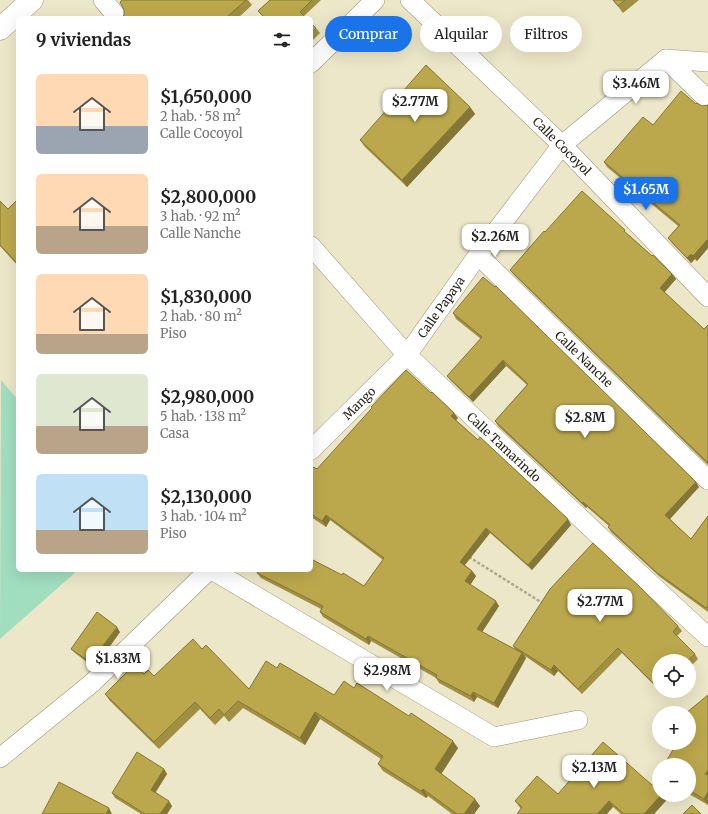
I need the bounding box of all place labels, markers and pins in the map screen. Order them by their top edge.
pin: $3.46M [603,71,669,105]
pin: $2.77M [382,89,448,123]
pin: $1.65M [613,177,679,211]
pin: $2.26M [462,224,528,258]
pin: $2.8M [557,405,613,439]
pin: $2.77M [567,589,633,623]
pin: $1.83M [85,646,151,680]
pin: $2.98M [354,658,420,692]
pin: $2.13M [561,755,627,789]

